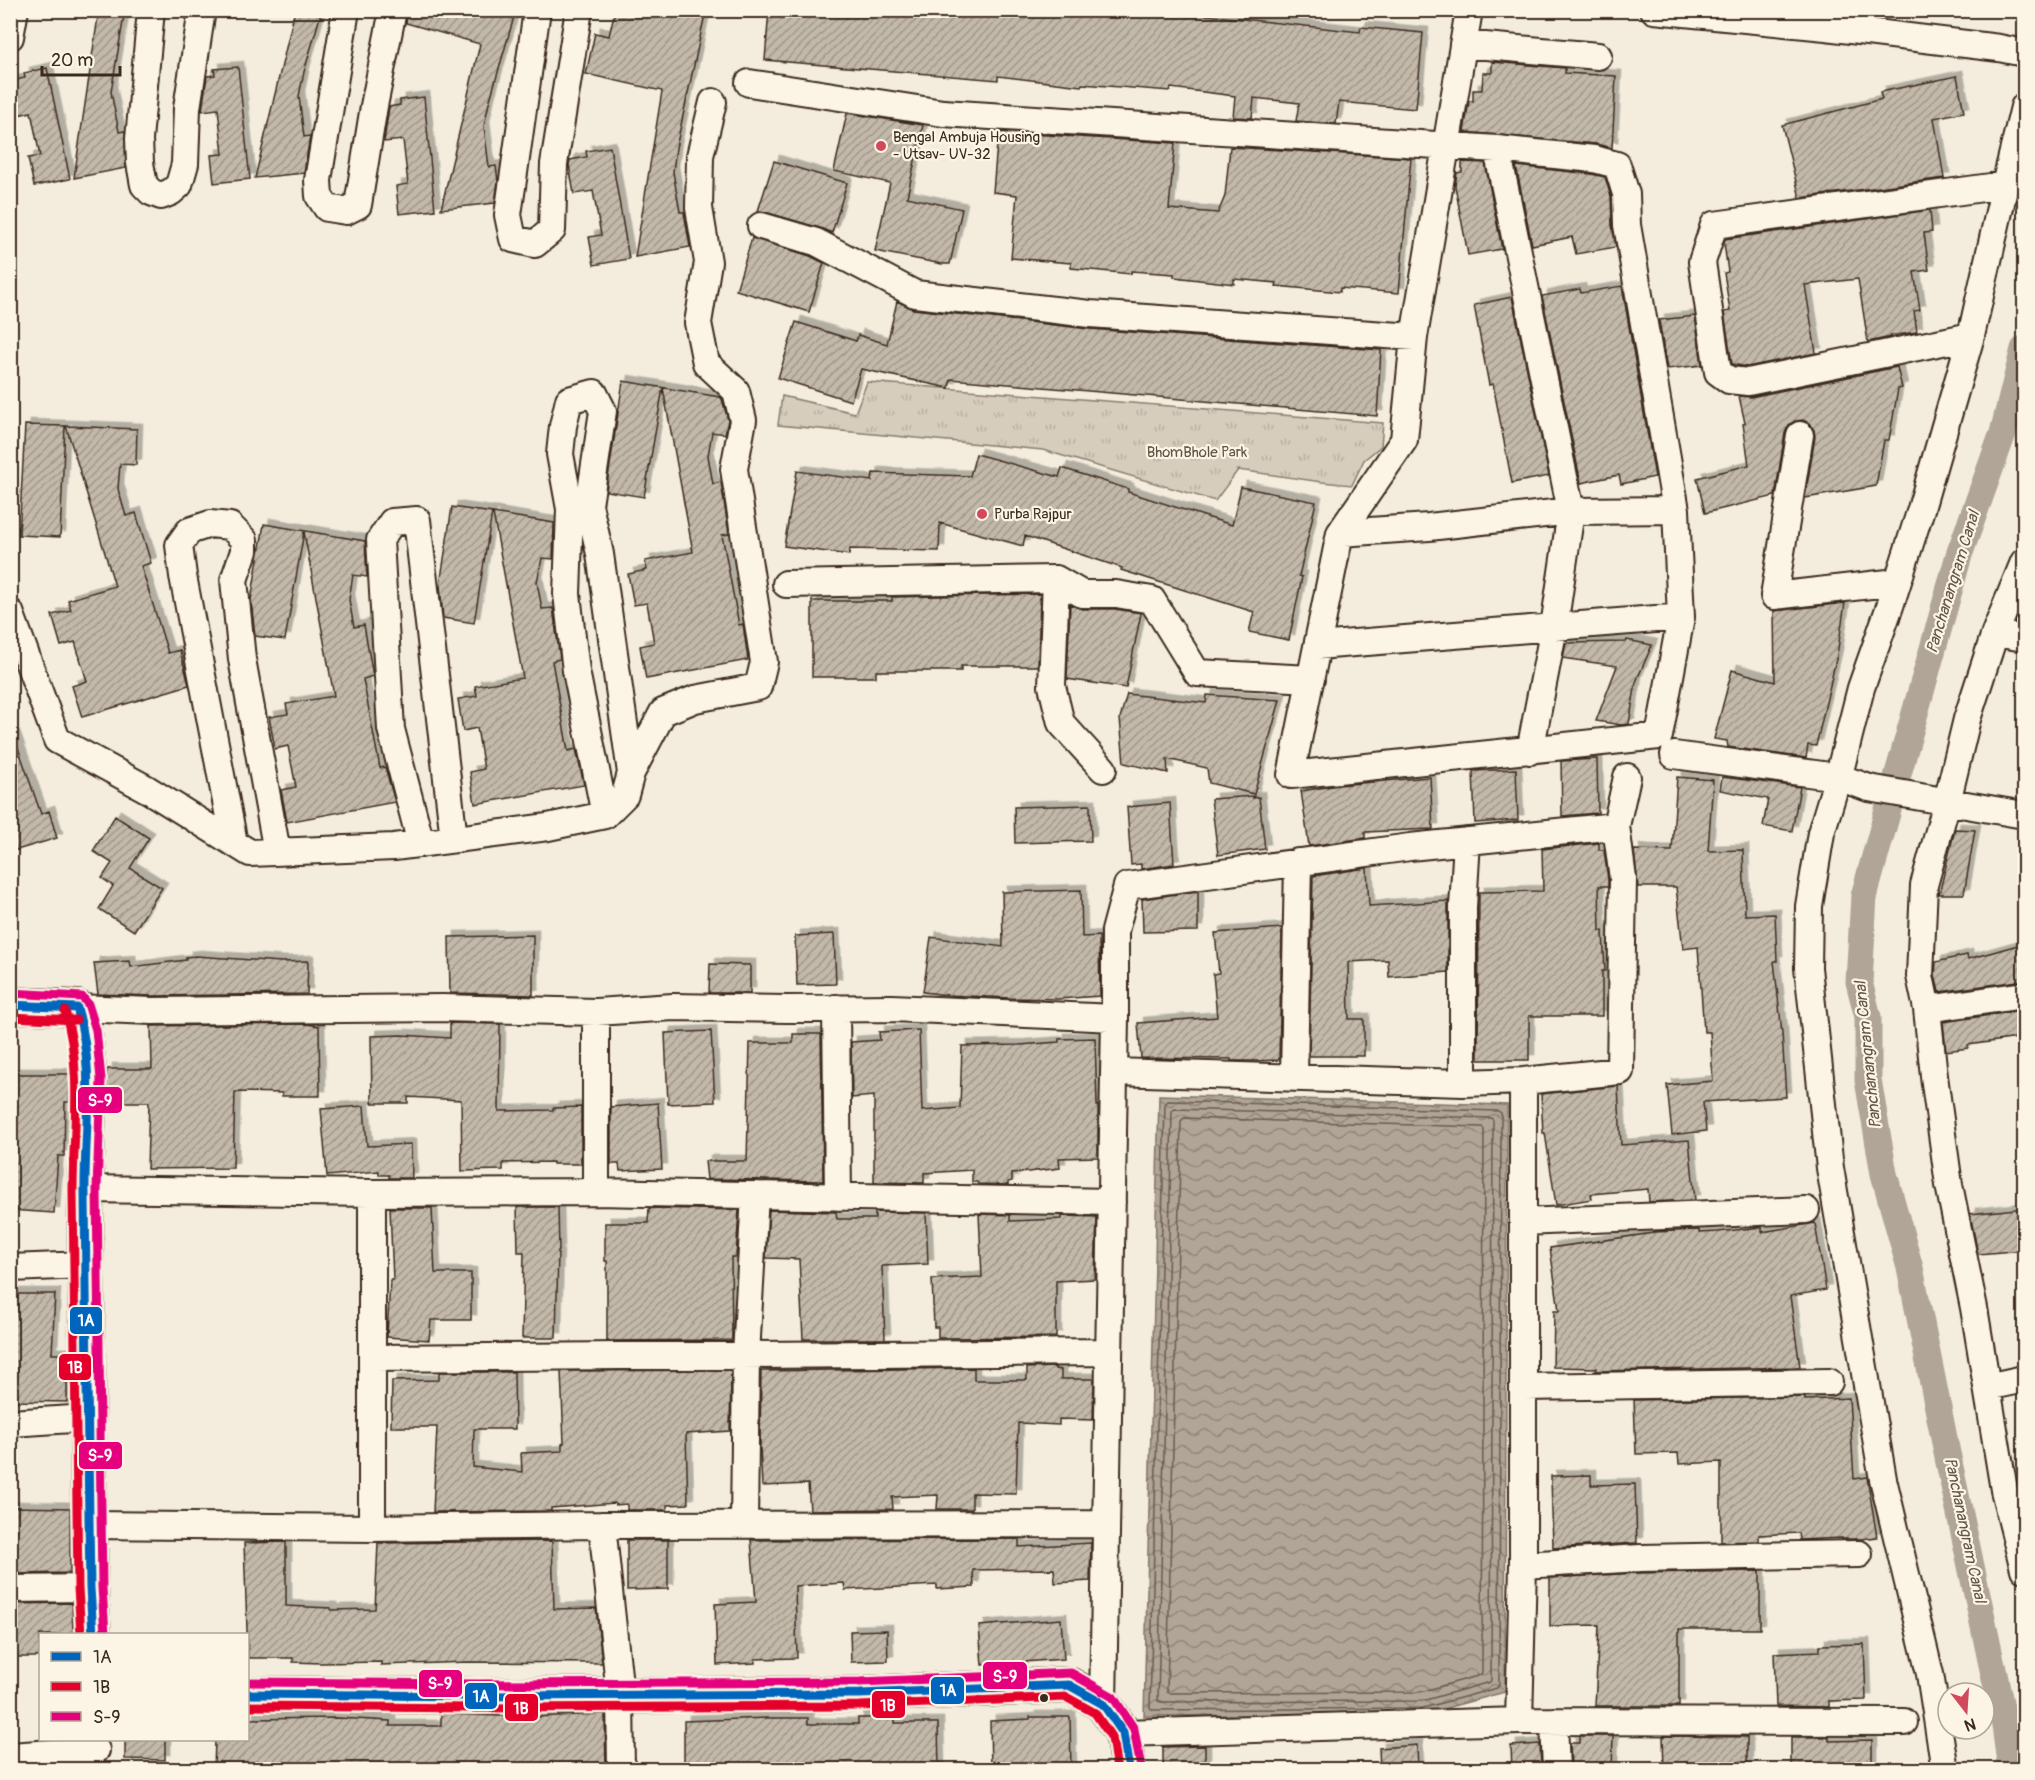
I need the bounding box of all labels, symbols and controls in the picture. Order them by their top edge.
scale bar [42,39,120,77]
text: 20 m [51,49,93,72]
place label: Bengal Ambuja Housing - Utsav- UV-32 [893,128,1040,164]
marker: Bengal Ambuja Housing - Utsav- UV-32 [874,139,888,153]
park label: BhomBhole Park [1147,443,1248,462]
place label: Purba Rajpur [994,505,1073,524]
water label: Panchanangram Canal [1922,506,1985,656]
marker: Purba Rajpur [975,507,989,521]
water label: Panchanangram Canal [1850,978,1886,1130]
line badge: S-9 [77,1086,123,1114]
text: S-9 [88,1091,112,1111]
line badge: 1A [69,1306,103,1335]
text: 1A [78,1311,95,1331]
line badge: 1B [58,1353,92,1381]
text: 1B [67,1358,83,1378]
line badge: S-9 [78,1441,123,1470]
text: S-9 [88,1446,112,1466]
water label: Panchanangram Canal [1940,1456,1991,1607]
legend [39,1633,249,1741]
text: 1A [93,1646,112,1669]
line badge: S-9 [982,1661,1028,1690]
text: S-9 [993,1667,1017,1687]
line badge: S-9 [418,1669,463,1698]
text: S-9 [428,1674,452,1694]
text: 1B [93,1676,110,1699]
line badge: 1A [930,1676,965,1705]
text: 1A [940,1681,957,1701]
north arrow [1936,1681,1996,1741]
line badge: 1A [464,1682,498,1710]
text: 1A [473,1687,490,1707]
line badge: 1B [871,1690,906,1719]
unlabelled marker [1038,1692,1050,1704]
line badge: 1B [504,1693,539,1722]
text: 1B [880,1696,896,1716]
text: 1B [513,1699,529,1719]
text: S-9 [93,1706,120,1729]
text: N [1962,1713,1978,1736]

